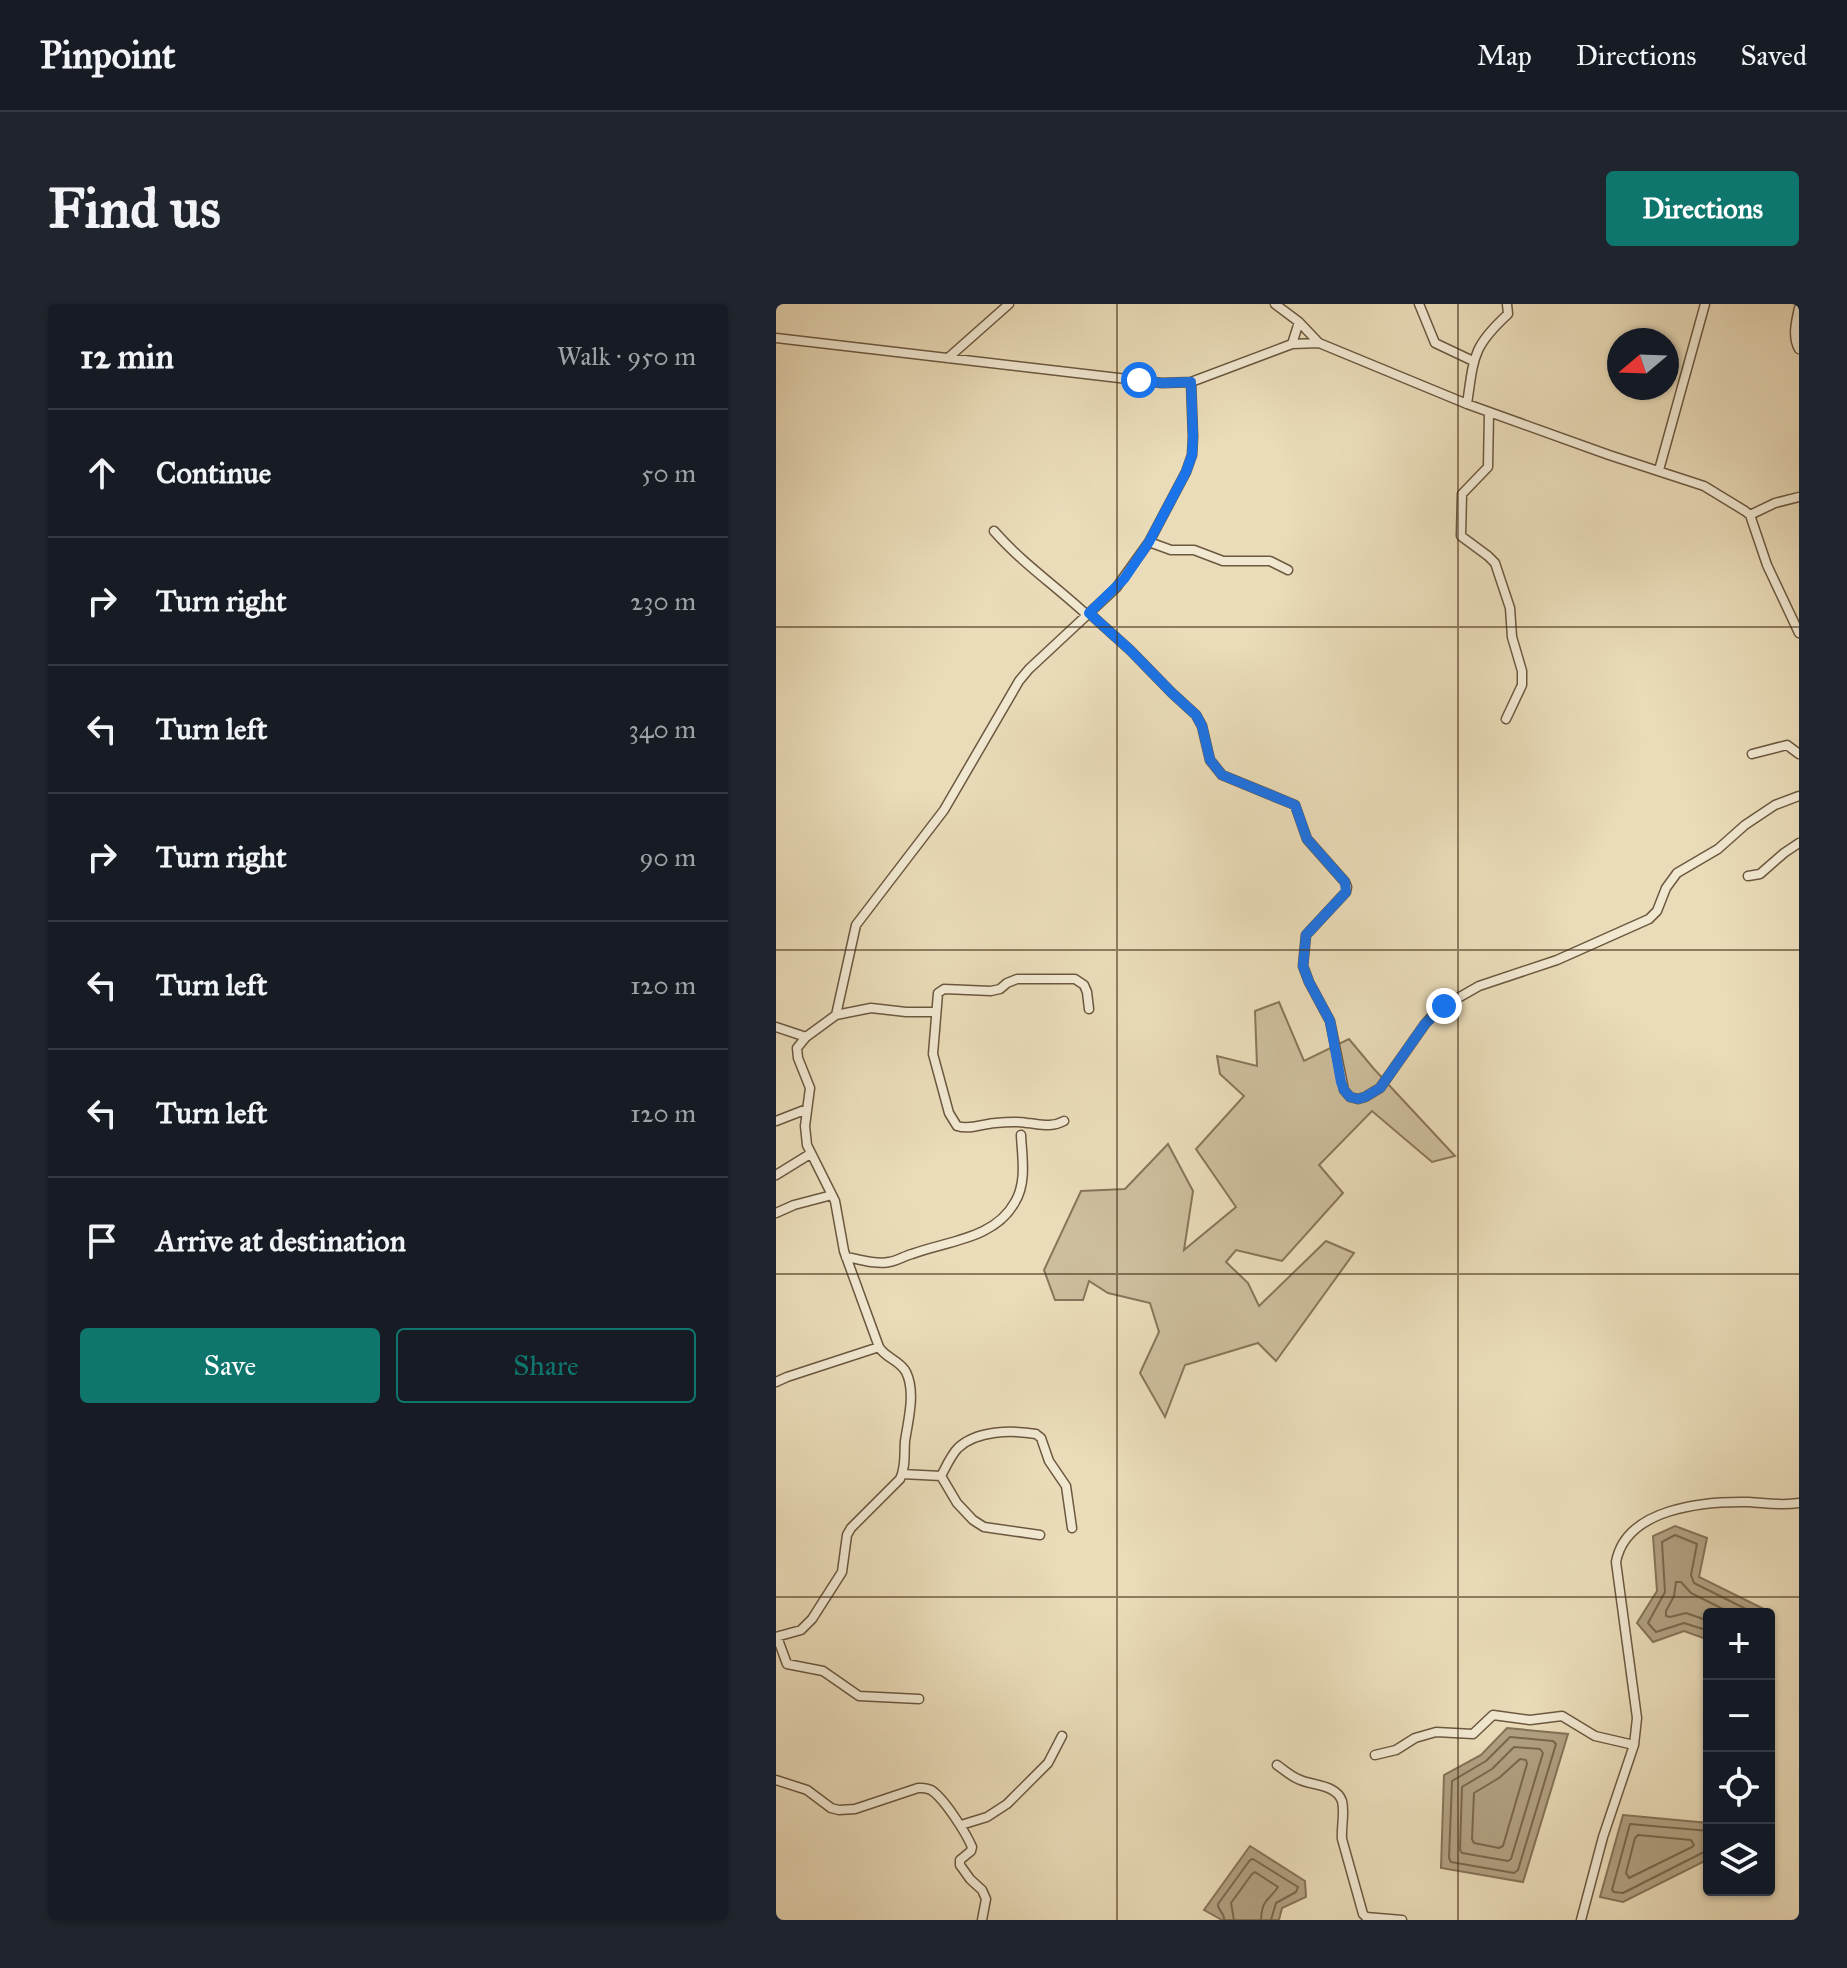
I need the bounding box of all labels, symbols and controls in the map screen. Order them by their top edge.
text: Pinpoint [40,32,176,78]
text: Map [1477,38,1532,73]
text: Directions [1576,38,1697,73]
text: Saved [1741,38,1807,73]
button: Directions [1606,171,1799,246]
text: Find us [48,174,221,242]
north arrow [1607,328,1679,400]
text: 12 min [80,336,174,377]
text: Walk · 950 m [557,340,696,372]
route start [1121,362,1157,398]
icon: ahead [80,451,124,495]
text: Continue [156,455,271,491]
text: 50 m [641,457,696,489]
icon: right [80,579,124,623]
text: Turn right [156,583,287,619]
text: 230 m [630,585,696,617]
icon: left [80,707,124,751]
text: Turn left [156,711,267,747]
text: 340 m [629,713,696,745]
icon: right [80,835,124,879]
text: Turn right [156,839,287,875]
text: 90 m [639,841,696,873]
icon: left [80,963,124,1007]
text: Turn left [156,967,267,1003]
text: 120 m [630,969,696,1001]
route end [1426,988,1462,1024]
icon: left [80,1091,124,1135]
text: Turn left [156,1095,267,1131]
text: 120 m [630,1097,696,1129]
icon: arrive [80,1219,124,1263]
text: Arrive at destination [156,1223,406,1259]
button: Save [80,1328,380,1403]
button: Share [396,1328,696,1403]
map controls [1703,1608,1775,1896]
button: + [1703,1608,1775,1680]
button: − [1703,1680,1775,1752]
button: locate [1703,1752,1775,1824]
button: layers [1703,1824,1775,1896]

